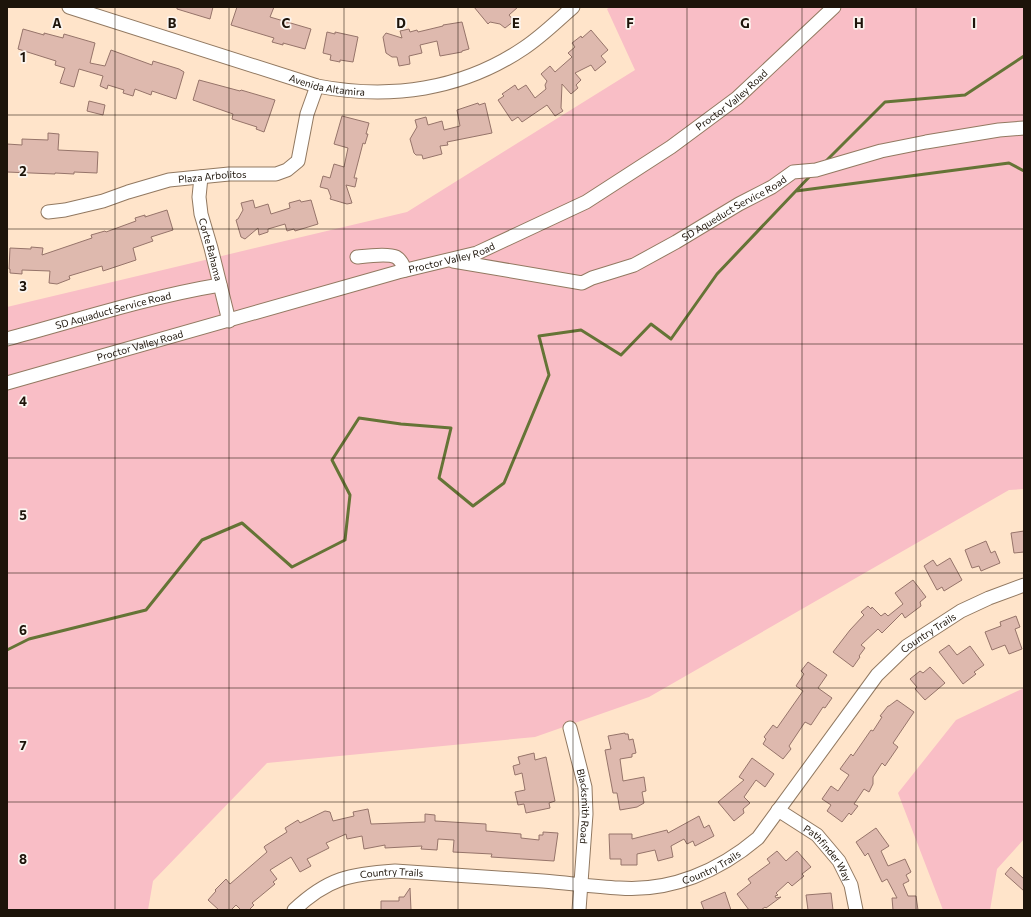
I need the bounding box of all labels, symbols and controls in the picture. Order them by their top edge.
text: A [52,15,62,31]
text: B [168,15,177,31]
text: C [282,15,291,31]
text: D [396,15,406,31]
text: E [512,15,520,31]
text: F [626,15,634,31]
text: G [740,15,750,31]
text: H [854,15,864,31]
text: I [972,15,976,31]
text: 1 [20,49,26,65]
street label: Proctor Valley Road [693,67,770,133]
street label: Avenida Altamira [288,72,365,98]
text: 2 [19,163,27,179]
street label: Plaza Arbolitos [178,168,247,185]
street label: SD Aqueduct Service Road [679,173,789,243]
street label: Corte Bahama [196,217,225,282]
street label: Proctor Valley Road [407,239,497,275]
text: 3 [19,278,27,294]
street label: SD Aquaduct Service Road [54,289,172,331]
street label: Proctor Valley Road [95,327,185,363]
text: 4 [19,393,27,409]
text: 5 [19,507,27,523]
street label: Country Trails [898,610,958,655]
text: 6 [19,622,27,638]
text: 7 [19,737,27,753]
street label: Blacksmith Road [575,767,592,845]
street label: Pathfinder Way [801,822,854,883]
street label: Country Trails [680,847,743,886]
text: 8 [19,851,27,867]
street label: Country Trails [359,865,424,881]

